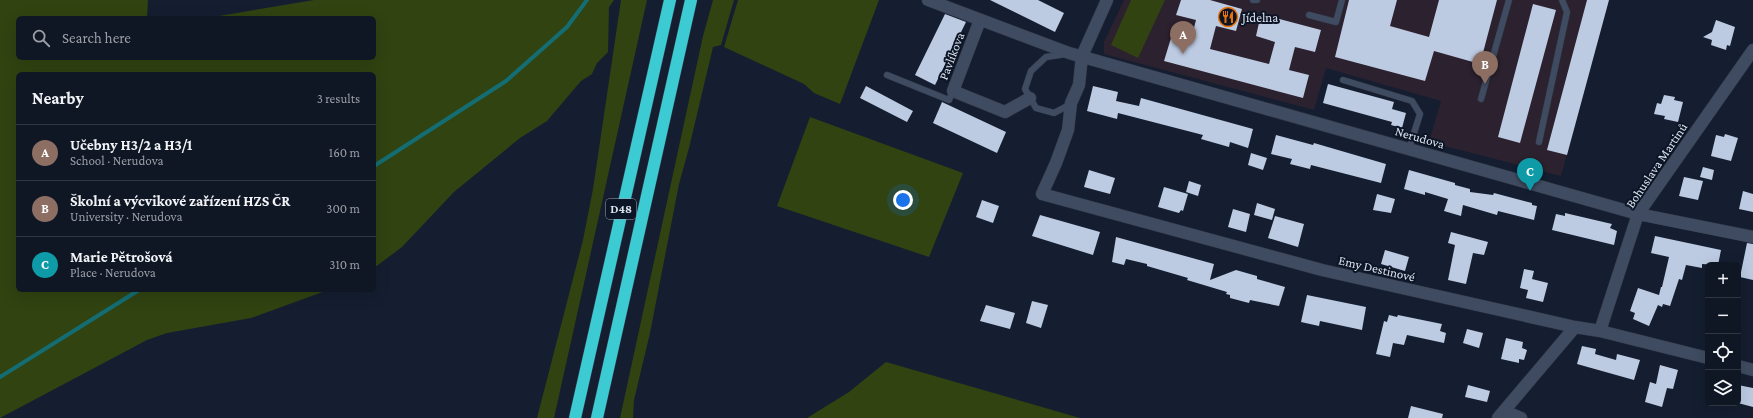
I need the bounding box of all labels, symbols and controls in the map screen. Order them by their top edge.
restaurant icon: Jídelna [1217,6,1239,28]
place label: Jídelna [1241,10,1278,25]
search box [16,16,376,60]
pin: A [1170,21,1196,54]
icon: search [30,27,52,49]
text: Search here [62,30,131,46]
street label: Pavlíkova [936,30,967,82]
pin: B [1472,51,1498,84]
text: Nearby [32,89,84,108]
text: 3 results [317,91,360,106]
street label: Bohuslava Martinů [1622,120,1690,211]
street label: Nerudova [1393,123,1446,152]
text: Učebny H3/2 a H3/1 [70,137,193,153]
text: A [41,145,49,160]
text: 160 m [329,145,360,160]
text: School · Nerudova [70,153,164,168]
pin: C [1517,158,1543,191]
your location [893,190,913,210]
text: Školní a výcvikové zařízení HZS ČR [70,193,290,209]
road number: D48 [606,199,636,219]
text: B [41,201,49,216]
text: 300 m [326,201,360,216]
text: University · Nerudova [70,209,183,224]
text: Marie Pětrošová [70,249,173,265]
street label: Emy Destinové [1337,252,1417,285]
text: C [41,257,49,272]
text: 310 m [329,257,360,272]
map controls [1705,262,1741,406]
button: + [1705,262,1741,298]
text: Place · Nerudova [70,265,156,280]
button: − [1705,298,1741,334]
button: locate [1705,334,1741,370]
button: layers [1705,370,1741,406]

